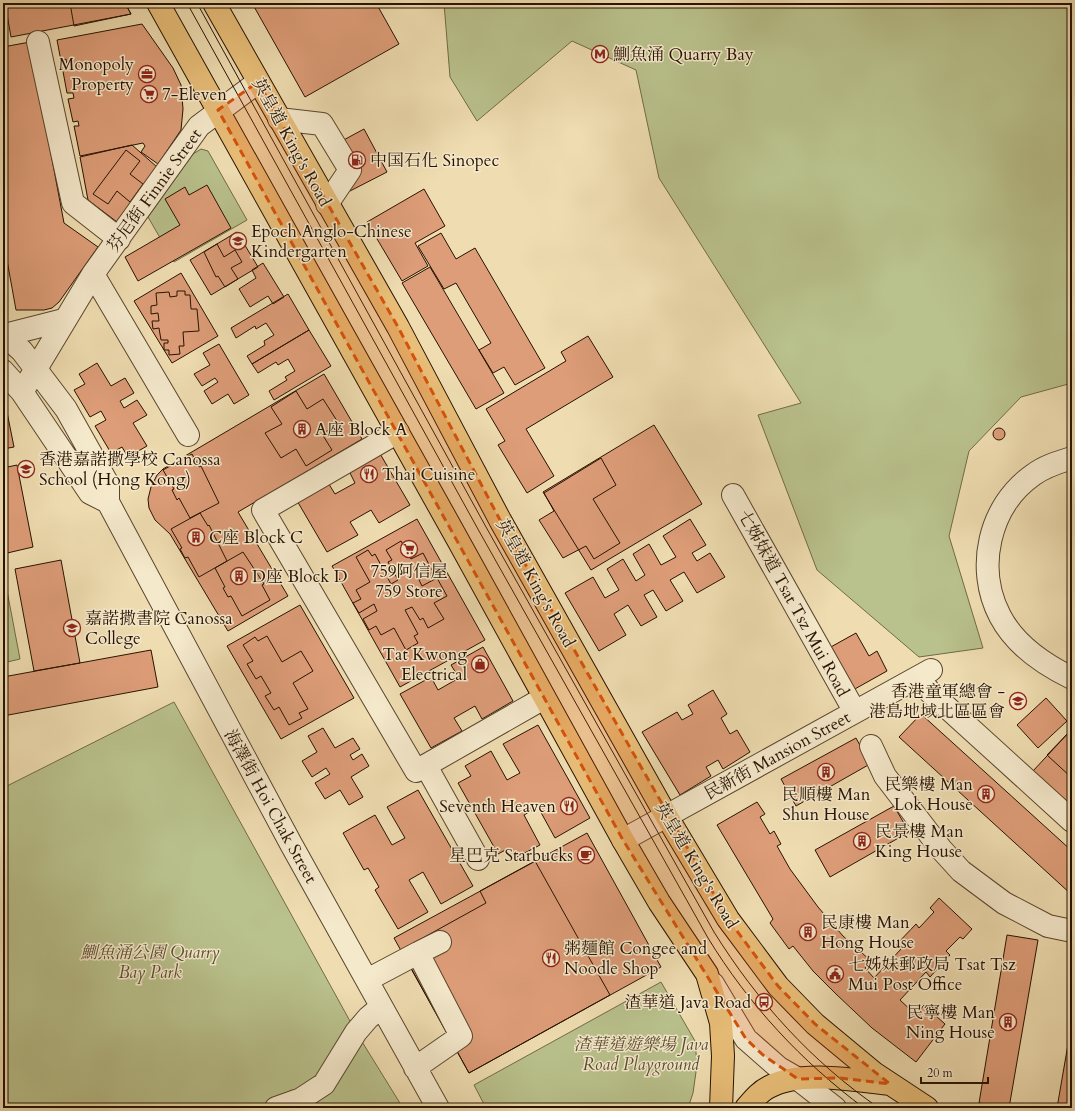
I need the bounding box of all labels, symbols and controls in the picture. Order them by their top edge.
place label: 鰂魚涌 Quarry Bay [613,43,754,66]
metro station icon: 鰂魚涌 Quarry Bay [590,44,610,64]
place label: Monopoly Property [58,53,134,96]
office icon: Monopoly Property [137,64,157,84]
street label: 英皇道 King's Road [247,74,336,211]
place label: 7-Eleven [162,83,227,106]
supermarket icon: 7-Eleven [139,84,159,104]
street label: 芬尼街 Finnie Street [102,123,207,257]
place label: 中国石化 Sinopec [370,149,499,172]
fuel station icon: 中国石化 Sinopec [347,150,367,170]
place label: Epoch Anglo-Chinese Kindergarten [251,220,412,263]
school or university icon: Epoch Anglo-Chinese Kindergarten [228,231,248,251]
place label: A座 Block A [315,418,408,441]
building icon: A座 Block A [292,419,312,439]
place label: 香港嘉諾撒學校 Canossa School (Hong Kong) [39,448,221,491]
school or university icon: 香港嘉諾撒學校 Canossa School (Hong Kong) [16,459,36,479]
place label: Thai Cuisine [382,463,475,486]
restaurant icon: Thai Cuisine [359,464,379,484]
street label: 七姊妹道 Tsat Tsz Mui Road [733,506,855,701]
street label: 英皇道 King's Road [491,515,580,652]
place label: C座 Block C [209,526,303,549]
building icon: C座 Block C [186,527,206,547]
supermarket icon: 759阿信屋 759 Store [399,539,419,559]
place label: 759阿信屋 759 Store [370,560,448,603]
place label: D座 Block D [252,565,348,588]
building icon: D座 Block D [229,566,249,586]
place label: 嘉諾撒書院 Canossa College [85,607,233,650]
school or university icon: 嘉諾撒書院 Canossa College [62,618,82,638]
place label: Tat Kwong Electrical [383,643,468,686]
shop icon: Tat Kwong Electrical [470,654,490,674]
place label: 香港童軍總會 - 港島地域北區區會 [869,680,1005,723]
school or university icon: 香港童軍總會 - 港島地域北區區會 [1008,691,1028,711]
street label: 民新街 Mansion Street [700,705,855,805]
street label: 海澤街 Hoi Chak Street [219,725,323,888]
building icon: 民順樓 Man Shun House [816,762,836,782]
place label: 民樂樓 Man Lok House [884,773,973,816]
place label: 民順樓 Man Shun House [782,783,871,826]
building icon: 民樂樓 Man Lok House [976,784,996,804]
place label: Seventh Heaven [439,795,556,818]
restaurant icon: Seventh Heaven [559,796,579,816]
street label: 英皇道 King's Road [650,798,743,933]
place label: 民景樓 Man King House [875,820,964,863]
building icon: 民景樓 Man King House [852,831,872,851]
place label: 星巴克 Starbucks [449,844,573,867]
cafe icon: 星巴克 Starbucks [576,845,596,865]
place label: 民康樓 Man Hong House [821,911,914,954]
building icon: 民康樓 Man Hong House [798,922,818,942]
place label: 粥麵館 Congee and Noodle Shop [564,937,707,980]
park label: 鰂魚涌公園 Quarry Bay Park [80,941,220,984]
restaurant icon: 粥麵館 Congee and Noodle Shop [541,948,561,968]
place label: 七姊妹郵政局 Tsat Tsz Mui Post Office [848,953,1016,996]
public building icon: 七姊妹郵政局 Tsat Tsz Mui Post Office [825,964,845,984]
place label: 渣華道 Java Road [624,991,751,1014]
bus stop icon: 渣華道 Java Road [754,992,774,1012]
place label: 民寧樓 Man Ning House [906,1001,995,1044]
building icon: 民寧樓 Man Ning House [998,1012,1018,1032]
park label: 渣華道遊樂場 Java Road Playground [574,1033,709,1076]
scale bar [921,1059,988,1085]
text: 20 m [927,1065,954,1081]

